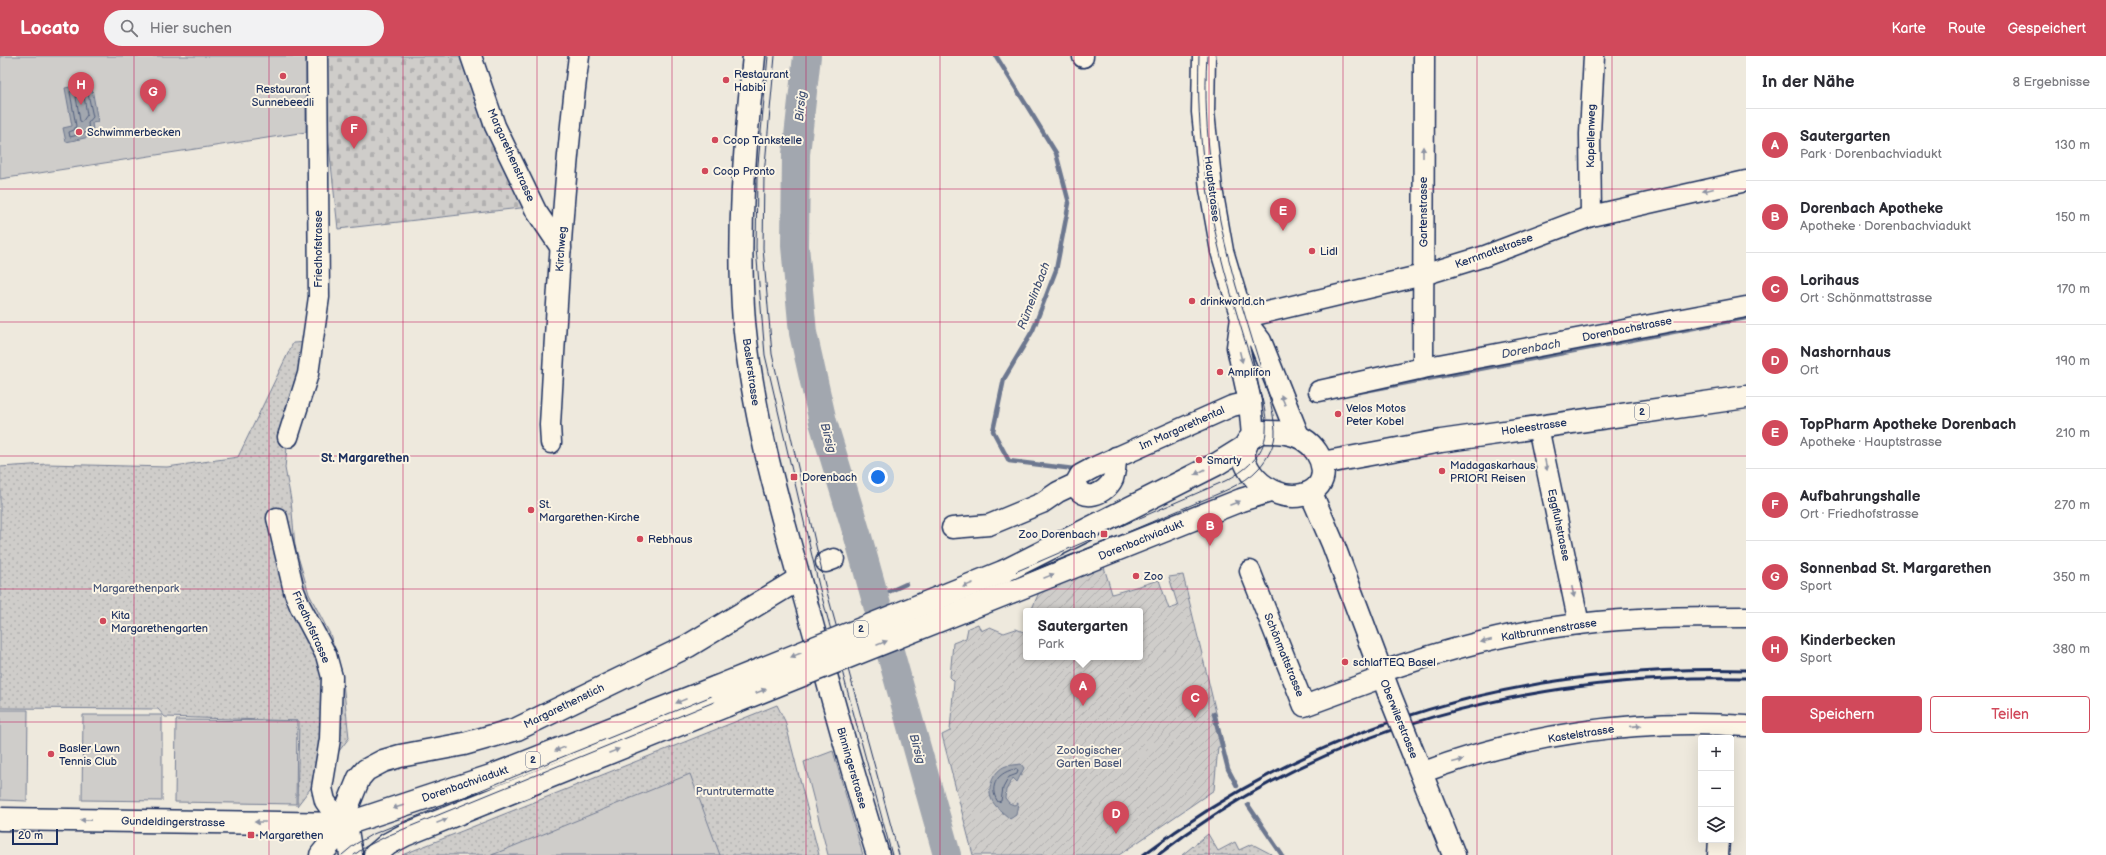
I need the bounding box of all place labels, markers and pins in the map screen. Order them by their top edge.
place label: Restaurant Habibi [734,68,789,94]
marker: Restaurant Sunnebeedli [278,71,288,81]
pin: H [68,72,94,105]
marker: Restaurant Habibi [721,75,731,85]
pin: G [140,79,166,112]
place label: Restaurant Sunnebeedli [252,83,314,109]
pin: F [341,116,367,149]
place label: Schwimmerbecken [87,126,181,139]
marker: Schwimmerbecken [74,127,84,137]
place label: Coop Tankstelle [723,134,802,147]
marker: Coop Tankstelle [710,135,720,145]
place label: Coop Pronto [713,165,775,178]
marker: Coop Pronto [700,166,710,176]
pin: E [1270,198,1296,231]
place label: Lidl [1320,245,1338,258]
marker: Lidl [1307,246,1317,256]
place label: drinkworld.ch [1200,295,1265,308]
marker: drinkworld.ch [1187,296,1197,306]
place label: Amplifon [1228,366,1271,379]
marker: Amplifon [1215,367,1225,377]
place label: Velos Motos Peter Kobel [1346,402,1406,428]
marker: Velos Motos Peter Kobel [1333,409,1343,419]
place label: Smarty [1207,454,1241,467]
marker: Smarty [1194,455,1204,465]
place label: Madagaskarhaus PRIORI Reisen [1450,459,1536,485]
marker: Madagaskarhaus PRIORI Reisen [1437,466,1447,476]
place label: Dorenbach [802,471,857,484]
marker: Dorenbach [789,472,799,482]
place label: St. Margarethen-Kirche [539,498,640,524]
marker: St. Margarethen-Kirche [526,505,536,515]
pin: B [1197,513,1223,546]
place label: Zoo Dorenbach [1018,528,1096,541]
marker: Zoo Dorenbach [1099,529,1109,539]
place label: Rebhaus [648,533,693,546]
marker: Rebhaus [635,534,645,544]
place label: Zoo [1143,570,1163,583]
marker: Zoo [1131,571,1141,581]
place label: Kita Margarethengarten [111,609,208,635]
marker: Kita Margarethengarten [98,616,108,626]
place label: schlafTEQ Basel [1353,656,1436,669]
marker: schlafTEQ Basel [1340,657,1350,667]
pin: A [1070,673,1096,706]
pin: C [1182,685,1208,718]
place label: Basler Lawn Tennis Club [59,742,120,768]
marker: Basler Lawn Tennis Club [46,749,56,759]
pin: D [1103,801,1129,834]
place label: Margarethen [259,829,324,842]
marker: Margarethen [246,830,256,840]

